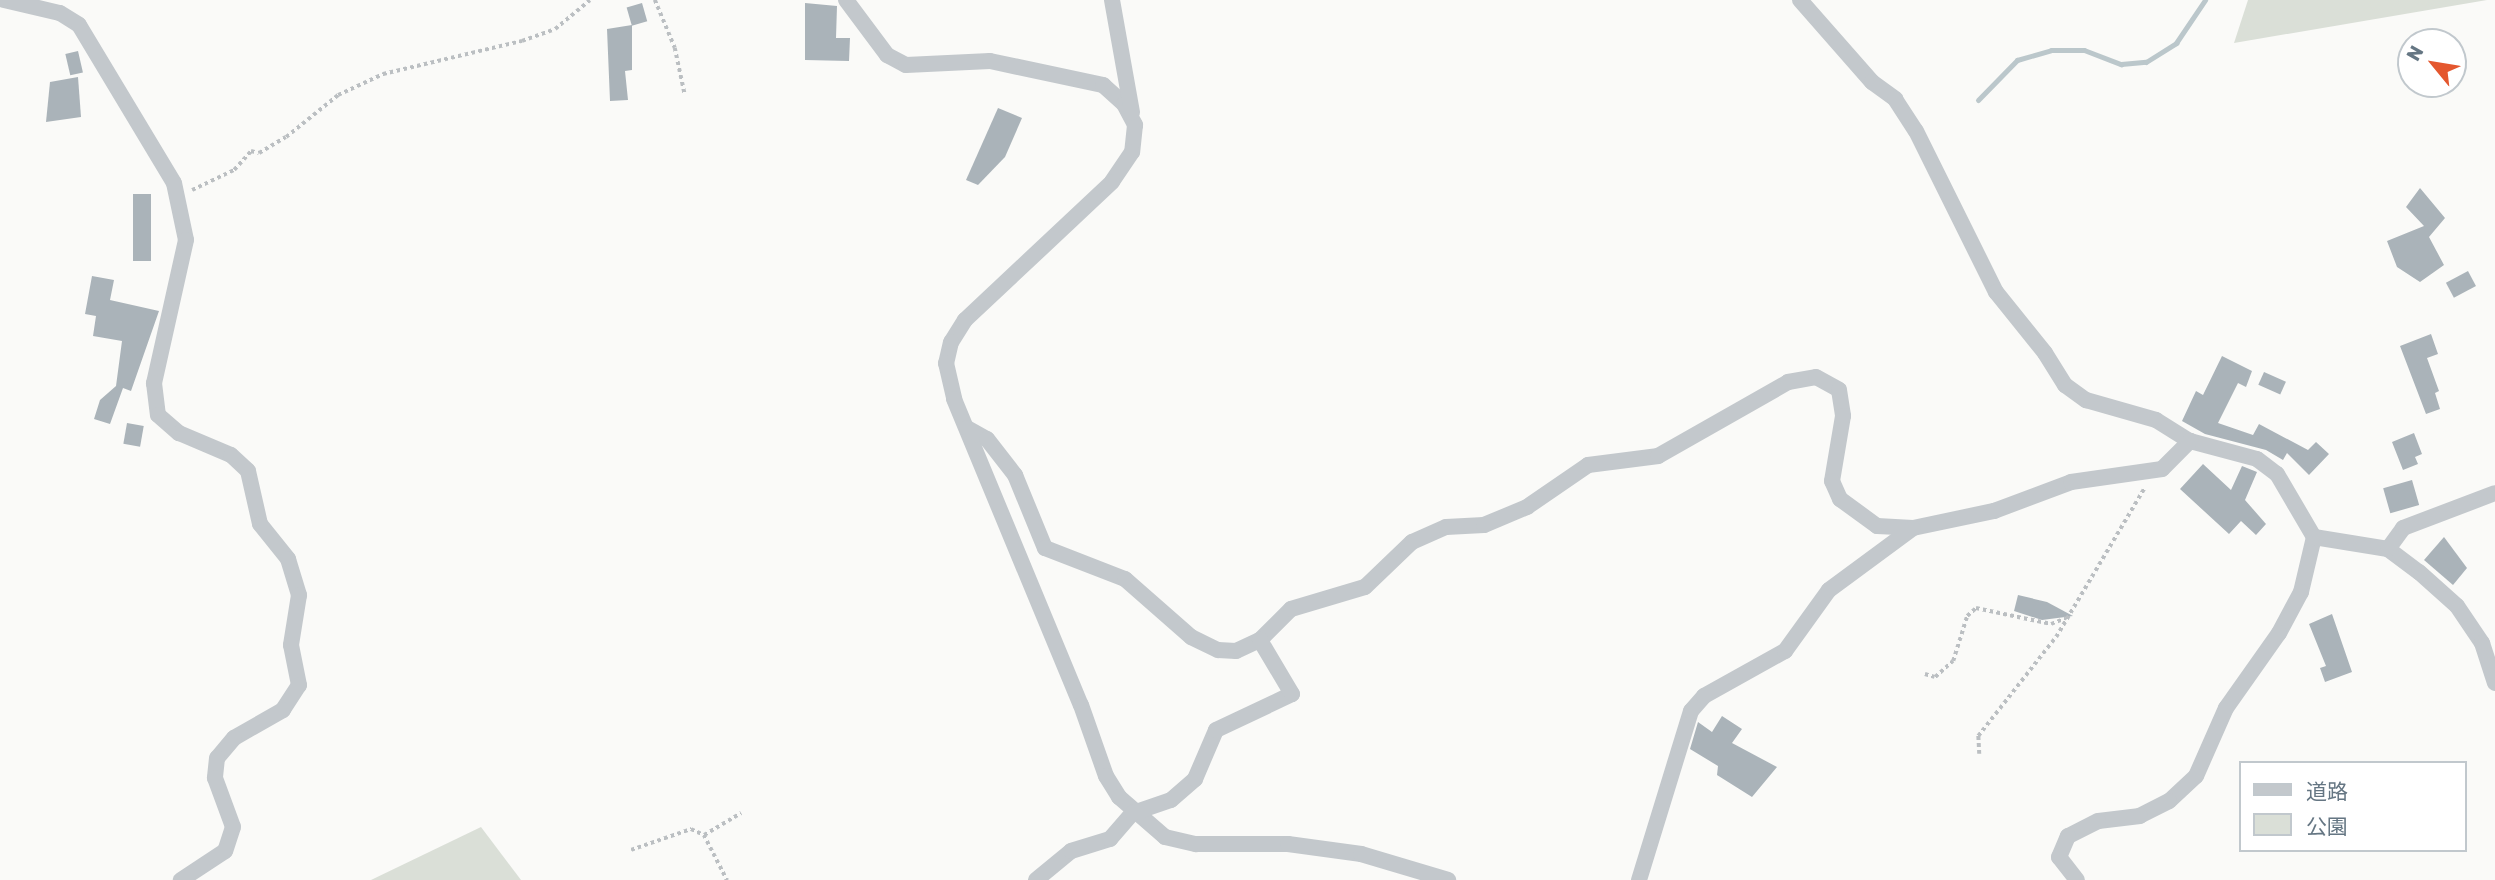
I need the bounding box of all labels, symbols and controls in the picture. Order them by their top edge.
north arrow [2397,28,2467,98]
text: N [2402,42,2428,65]
legend [2240,761,2467,852]
text: 道路 [2306,779,2348,804]
text: 公園 [2306,814,2348,839]

